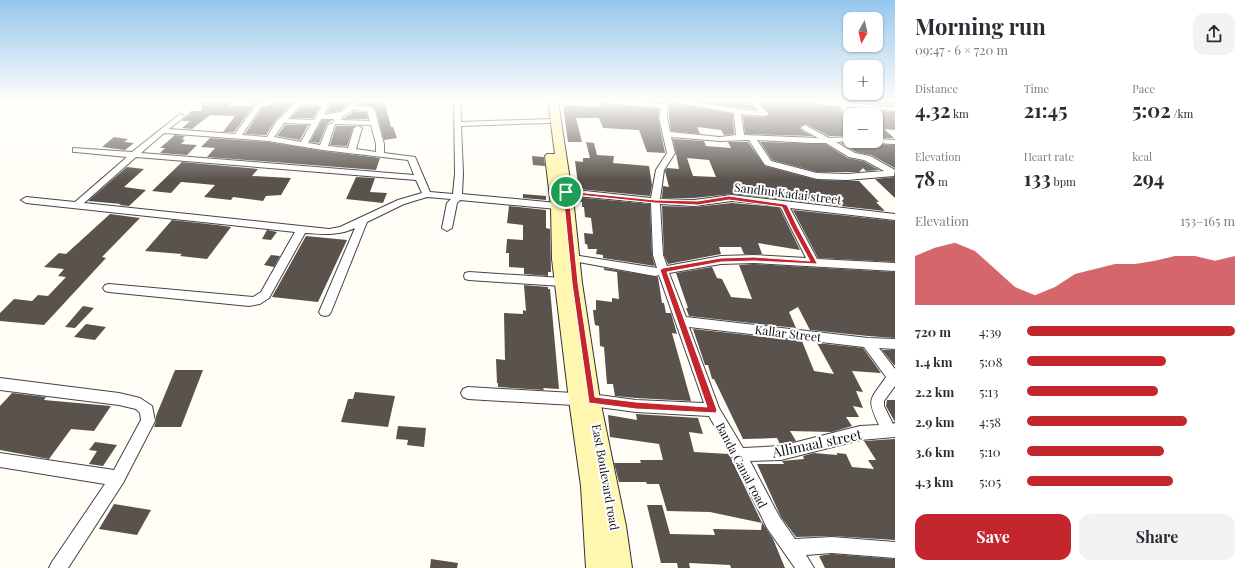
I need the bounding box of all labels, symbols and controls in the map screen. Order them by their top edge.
text: Morning run [915,11,1046,41]
north arrow [843,12,883,52]
map controls [843,12,883,148]
button: share [1193,13,1235,55]
text: 09:47 · 6 × 720 m [915,41,1008,58]
button: + [843,60,883,100]
text: Distance [915,81,958,96]
text: Time [1024,81,1049,96]
text: Pace [1132,81,1155,96]
text: 4.32 [915,96,951,123]
text: 21:45 [1024,96,1067,123]
text: 5:02 [1132,96,1171,123]
text: km [951,106,969,121]
text: /km [1171,106,1193,121]
button: − [843,108,883,148]
text: Elevation [915,149,961,164]
text: Heart rate [1024,149,1074,164]
text: kcal [1132,149,1152,164]
text: 78 [915,164,935,191]
text: 133 [1024,164,1051,191]
text: 294 [1132,164,1164,191]
text: m [935,174,948,189]
text: bpm [1051,174,1076,189]
pin [549,175,583,209]
street label: Sandhu Kadai street [733,178,843,208]
icon: arrive [555,181,577,203]
text: Elevation [915,212,969,229]
text: 153–165 m [1180,212,1235,229]
street label: Kallar Street [754,321,823,345]
text: 720 m [915,323,951,340]
text: 4:39 [979,323,1001,340]
text: 1.4 km [915,353,952,370]
text: 5:08 [979,353,1002,370]
text: 2.2 km [915,383,954,400]
text: 5:13 [979,383,998,400]
text: 2.9 km [915,413,955,430]
text: 4:58 [979,413,1001,430]
street label: Banda Canal road [713,419,771,511]
street label: East Boulevard road [589,423,623,531]
street label: Allimaal street [769,424,865,462]
text: 3.6 km [915,443,954,460]
text: 5:10 [979,443,1000,460]
text: 4.3 km [915,473,953,490]
text: 5:05 [979,473,1001,490]
button: Save [915,514,1071,560]
button: Share [1079,514,1235,560]

